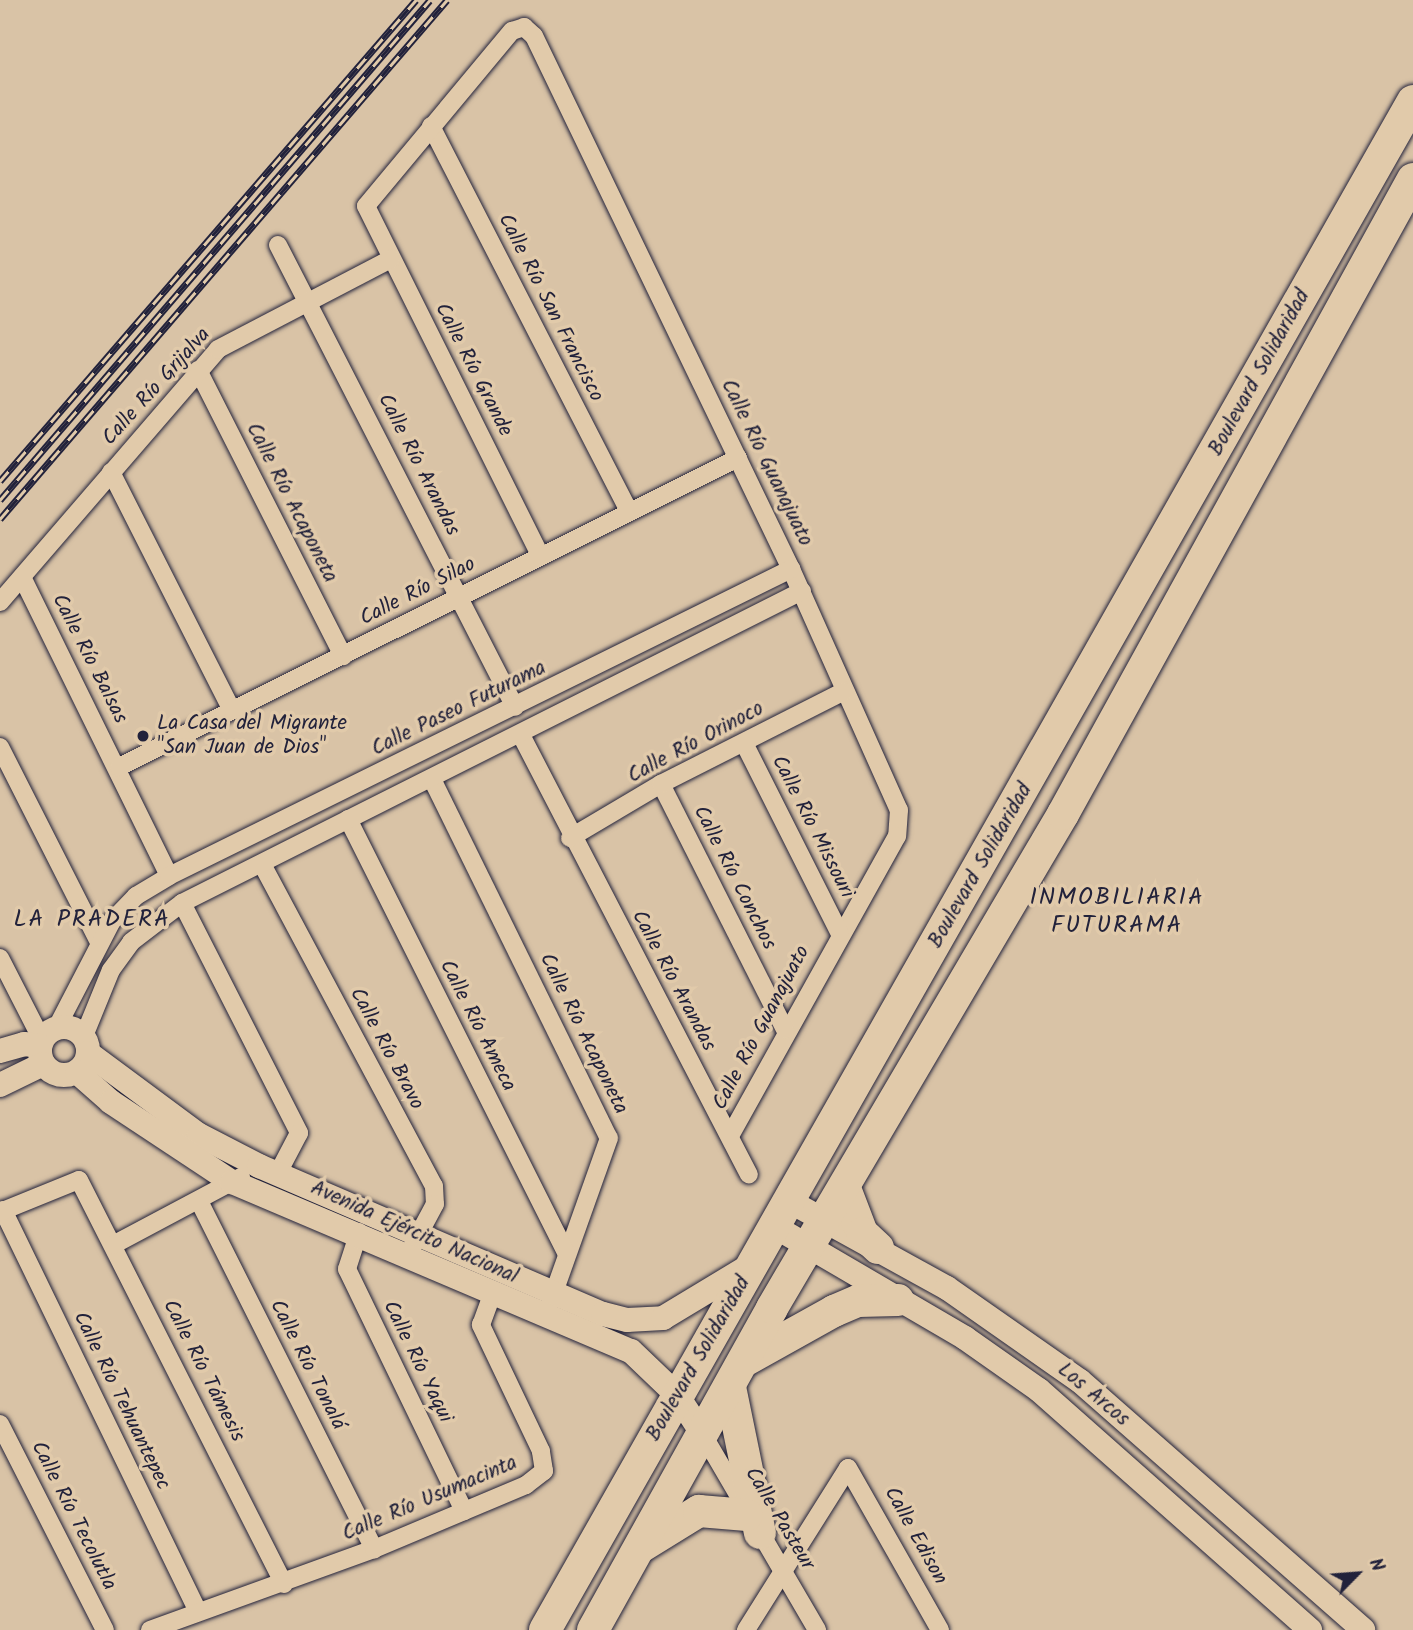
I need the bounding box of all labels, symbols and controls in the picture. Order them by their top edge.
street label: Calle Río San Francisco [492,210,608,406]
street label: Boulevard Solidaridad [1204,286,1316,460]
street label: Calle Río Grande [429,299,517,441]
street label: Calle Río Grijalva [98,323,216,451]
street label: Calle Río Guanajuato [715,375,817,551]
street label: Calle Río Arandas [371,390,465,540]
street label: Calle Río Acaponeta [240,419,342,587]
street label: Calle Río Silao [356,552,480,632]
street label: Calle Río Balsas [46,590,132,728]
street label: Calle Paseo Futurama [368,656,550,762]
street label: Calle Río Orinoco [624,697,768,789]
place label: La Casa del Migrante "San Juan de Dios" [157,711,347,761]
marker: La Casa del Migrante "San Juan de Dios" [135,728,151,744]
street label: Calle Río Missouri [765,751,859,903]
street label: Boulevard Solidaridad [924,779,1038,953]
street label: Calle Río Conchos [687,802,781,954]
district label: INMOBILIARIA FUTURAMA [1031,884,1203,940]
district label: LA PRADERA [15,906,169,934]
street label: Calle Río Arandas [625,906,721,1056]
street label: Calle Río Guanajuato [708,942,816,1114]
street label: Calle Río Acaponeta [533,949,633,1119]
street label: Calle Río Ameca [433,956,521,1096]
street label: Calle Río Bravo [343,984,429,1114]
street label: Avenida Ejército Nacional [306,1176,522,1290]
street label: Boulevard Solidaridad [642,1272,756,1446]
street label: Calle Río Támesis [156,1296,250,1446]
street label: Calle Río Tonalá [263,1296,351,1434]
street label: Calle Río Yaqui [377,1297,457,1427]
street label: Calle Río Tehuantepec [67,1308,175,1494]
street label: Los Arcos [1052,1358,1134,1432]
street label: Calle Río Tecolutla [25,1437,121,1595]
street label: Calle Río Usumacinta [339,1451,521,1547]
street label: Calle Pasteur [738,1463,820,1575]
street label: Calle Edison [878,1483,952,1589]
north arrow [1322,1539,1392,1609]
text: N [1360,1553,1392,1577]

